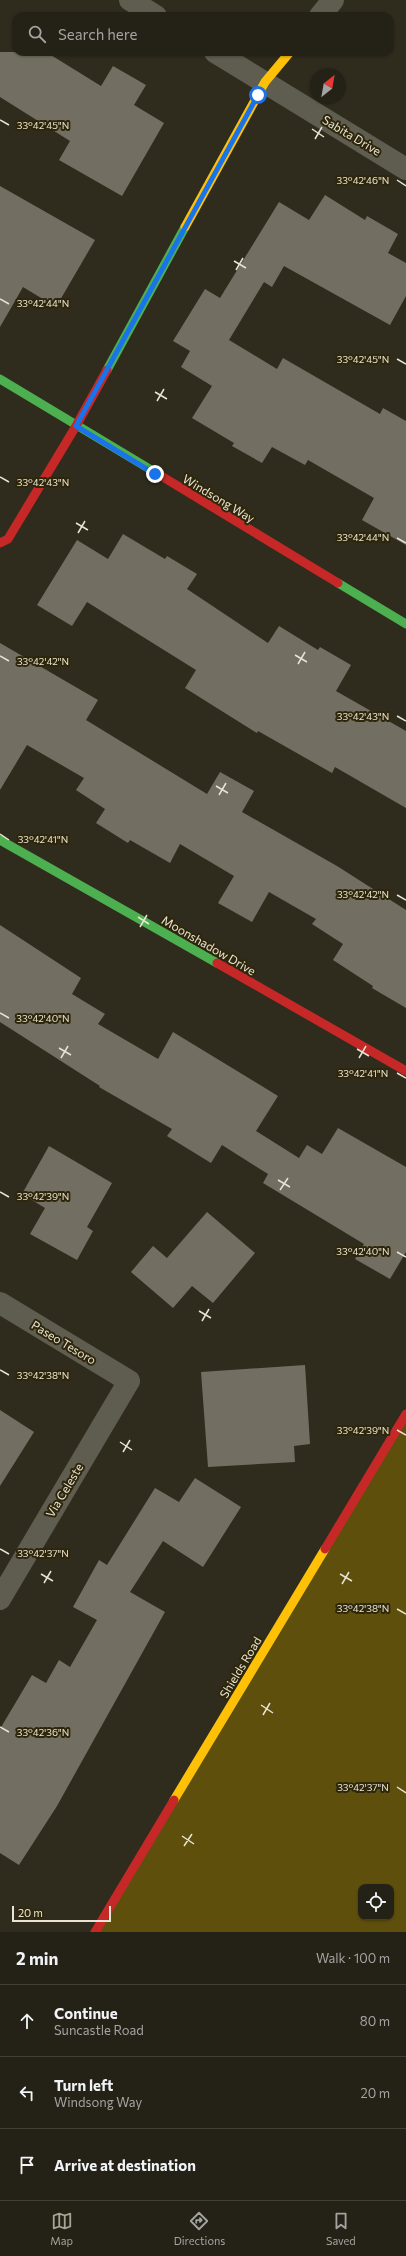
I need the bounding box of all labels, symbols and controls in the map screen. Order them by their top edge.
search box [12,12,394,56]
icon: search [26,23,48,45]
text: Search here [58,25,137,43]
north arrow [310,68,346,104]
route start [249,86,267,104]
street label: Sabita Drive [320,112,384,158]
text: 33°42'45"N [17,119,69,131]
text: 33°42'46"N [337,174,389,186]
text: 33°42'44"N [17,297,69,309]
text: 33°42'45"N [337,353,389,365]
route end [146,465,164,483]
street label: Windsong Way [181,471,257,525]
text: 33°42'43"N [17,476,69,488]
text: 33°42'44"N [337,531,389,543]
text: 33°42'42"N [17,655,69,667]
text: 33°42'43"N [337,710,389,722]
text: 33°42'41"N [18,833,68,845]
text: 33°42'42"N [337,888,389,900]
street label: Moonshadow Drive [160,912,258,978]
text: 33°42'40"N [16,1012,70,1024]
text: 33°42'41"N [338,1067,388,1079]
text: 33°42'39"N [17,1190,69,1202]
text: 33°42'40"N [336,1245,390,1257]
street label: Paseo Tesoro [29,1317,99,1367]
text: 33°42'38"N [17,1369,69,1381]
text: 33°42'39"N [337,1424,389,1436]
street label: Via Celeste [42,1460,86,1520]
text: 33°42'37"N [17,1547,69,1559]
text: 33°42'38"N [337,1602,389,1614]
street label: Shields Road [216,1634,264,1700]
text: 33°42'36"N [17,1726,69,1738]
text: 33°42'37"N [337,1781,389,1793]
map controls [358,1884,394,1920]
button: locate [358,1884,394,1920]
scale bar [12,1904,111,1923]
text: 20 m [18,1906,43,1919]
text: 2 min [16,1948,58,1969]
text: Walk · 100 m [316,1950,390,1966]
text: Continue [54,2004,118,2022]
icon: ahead [16,2010,38,2032]
text: 80 m [360,2013,390,2029]
text: Suncastle Road [54,2022,144,2038]
text: Turn left [54,2076,113,2094]
icon: left [16,2082,38,2104]
text: 20 m [361,2085,390,2101]
text: Windsong Way [54,2094,142,2110]
icon: arrive [16,2154,38,2176]
text: Arrive at destination [54,2156,196,2174]
tab: Map [50,2210,73,2247]
tab: Directions [174,2210,225,2247]
tab: Saved [326,2210,356,2247]

